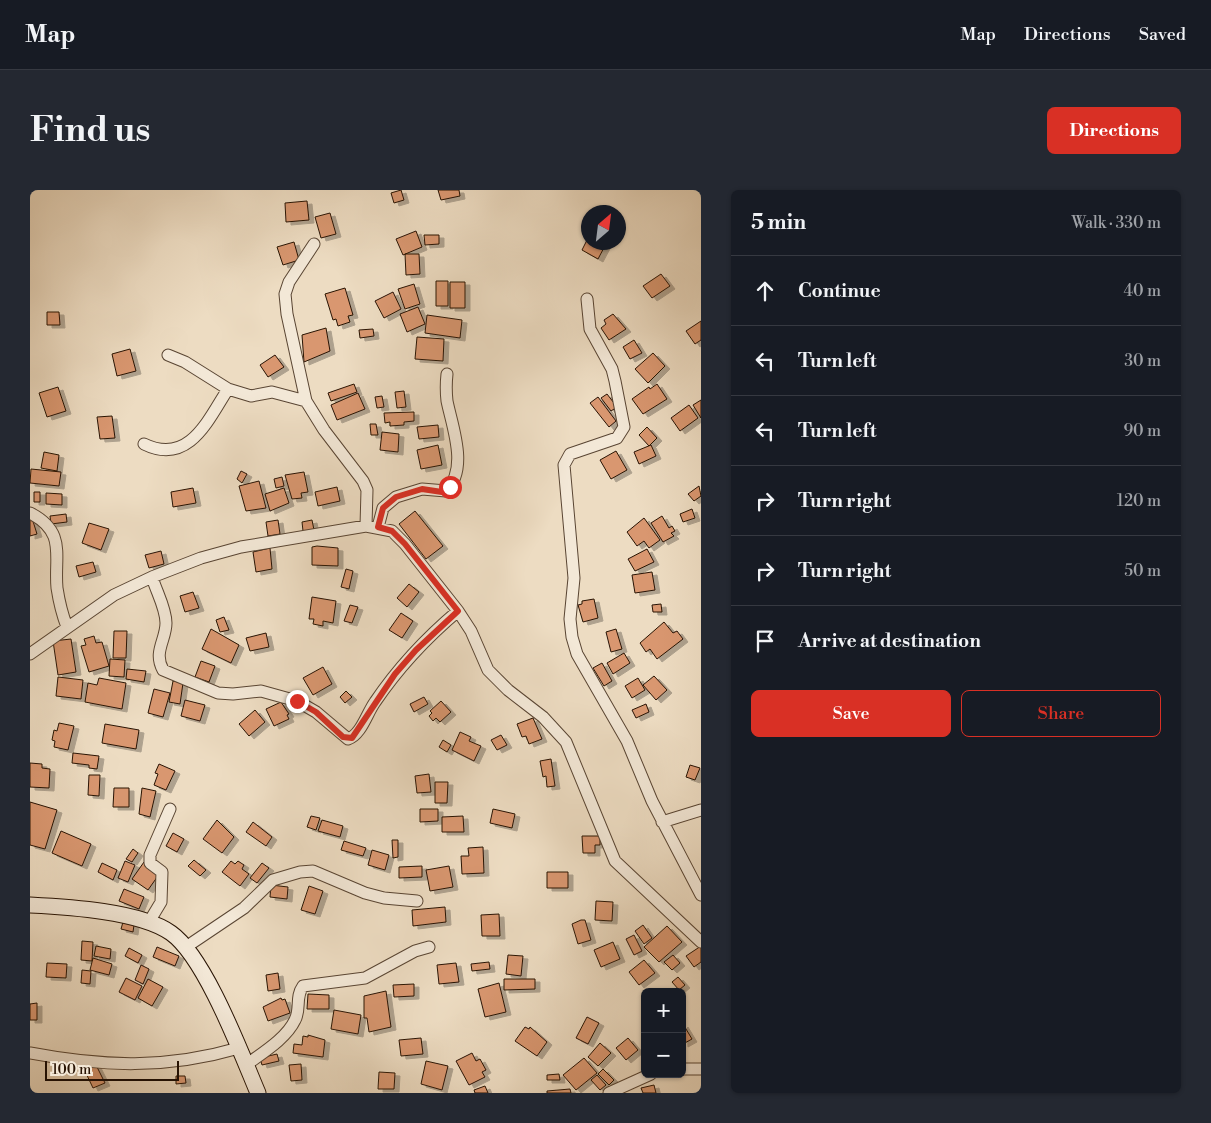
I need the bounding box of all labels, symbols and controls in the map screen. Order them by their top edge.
text: Map [25,20,75,50]
text: Map [960,23,996,46]
text: Directions [1024,23,1111,46]
text: Saved [1139,23,1186,46]
button: Directions [1047,107,1181,154]
text: Find us [30,109,150,152]
north arrow [581,205,626,250]
text: 5 min [751,210,806,236]
text: Walk · 330 m [1071,213,1161,233]
icon: ahead [751,277,779,305]
text: Continue [798,279,881,303]
text: 40 m [1124,281,1161,301]
icon: left [751,347,779,375]
text: Turn left [798,349,877,373]
text: 30 m [1124,351,1161,371]
icon: left [751,417,779,445]
text: Turn left [798,419,877,443]
text: 90 m [1123,421,1161,441]
route start [439,476,462,499]
icon: right [751,487,779,515]
text: Turn right [798,489,891,513]
text: 120 m [1117,491,1161,511]
icon: right [751,557,779,585]
text: Turn right [798,559,891,583]
text: 50 m [1124,561,1161,581]
icon: arrive [751,627,779,655]
text: Arrive at destination [798,629,981,653]
route end [286,690,309,713]
button: Save [751,690,951,737]
button: Share [961,690,1161,737]
map controls [641,988,686,1078]
button: + [641,988,686,1033]
button: − [641,1033,686,1078]
scale bar [45,1058,179,1081]
text: 100 m [52,1061,91,1079]

